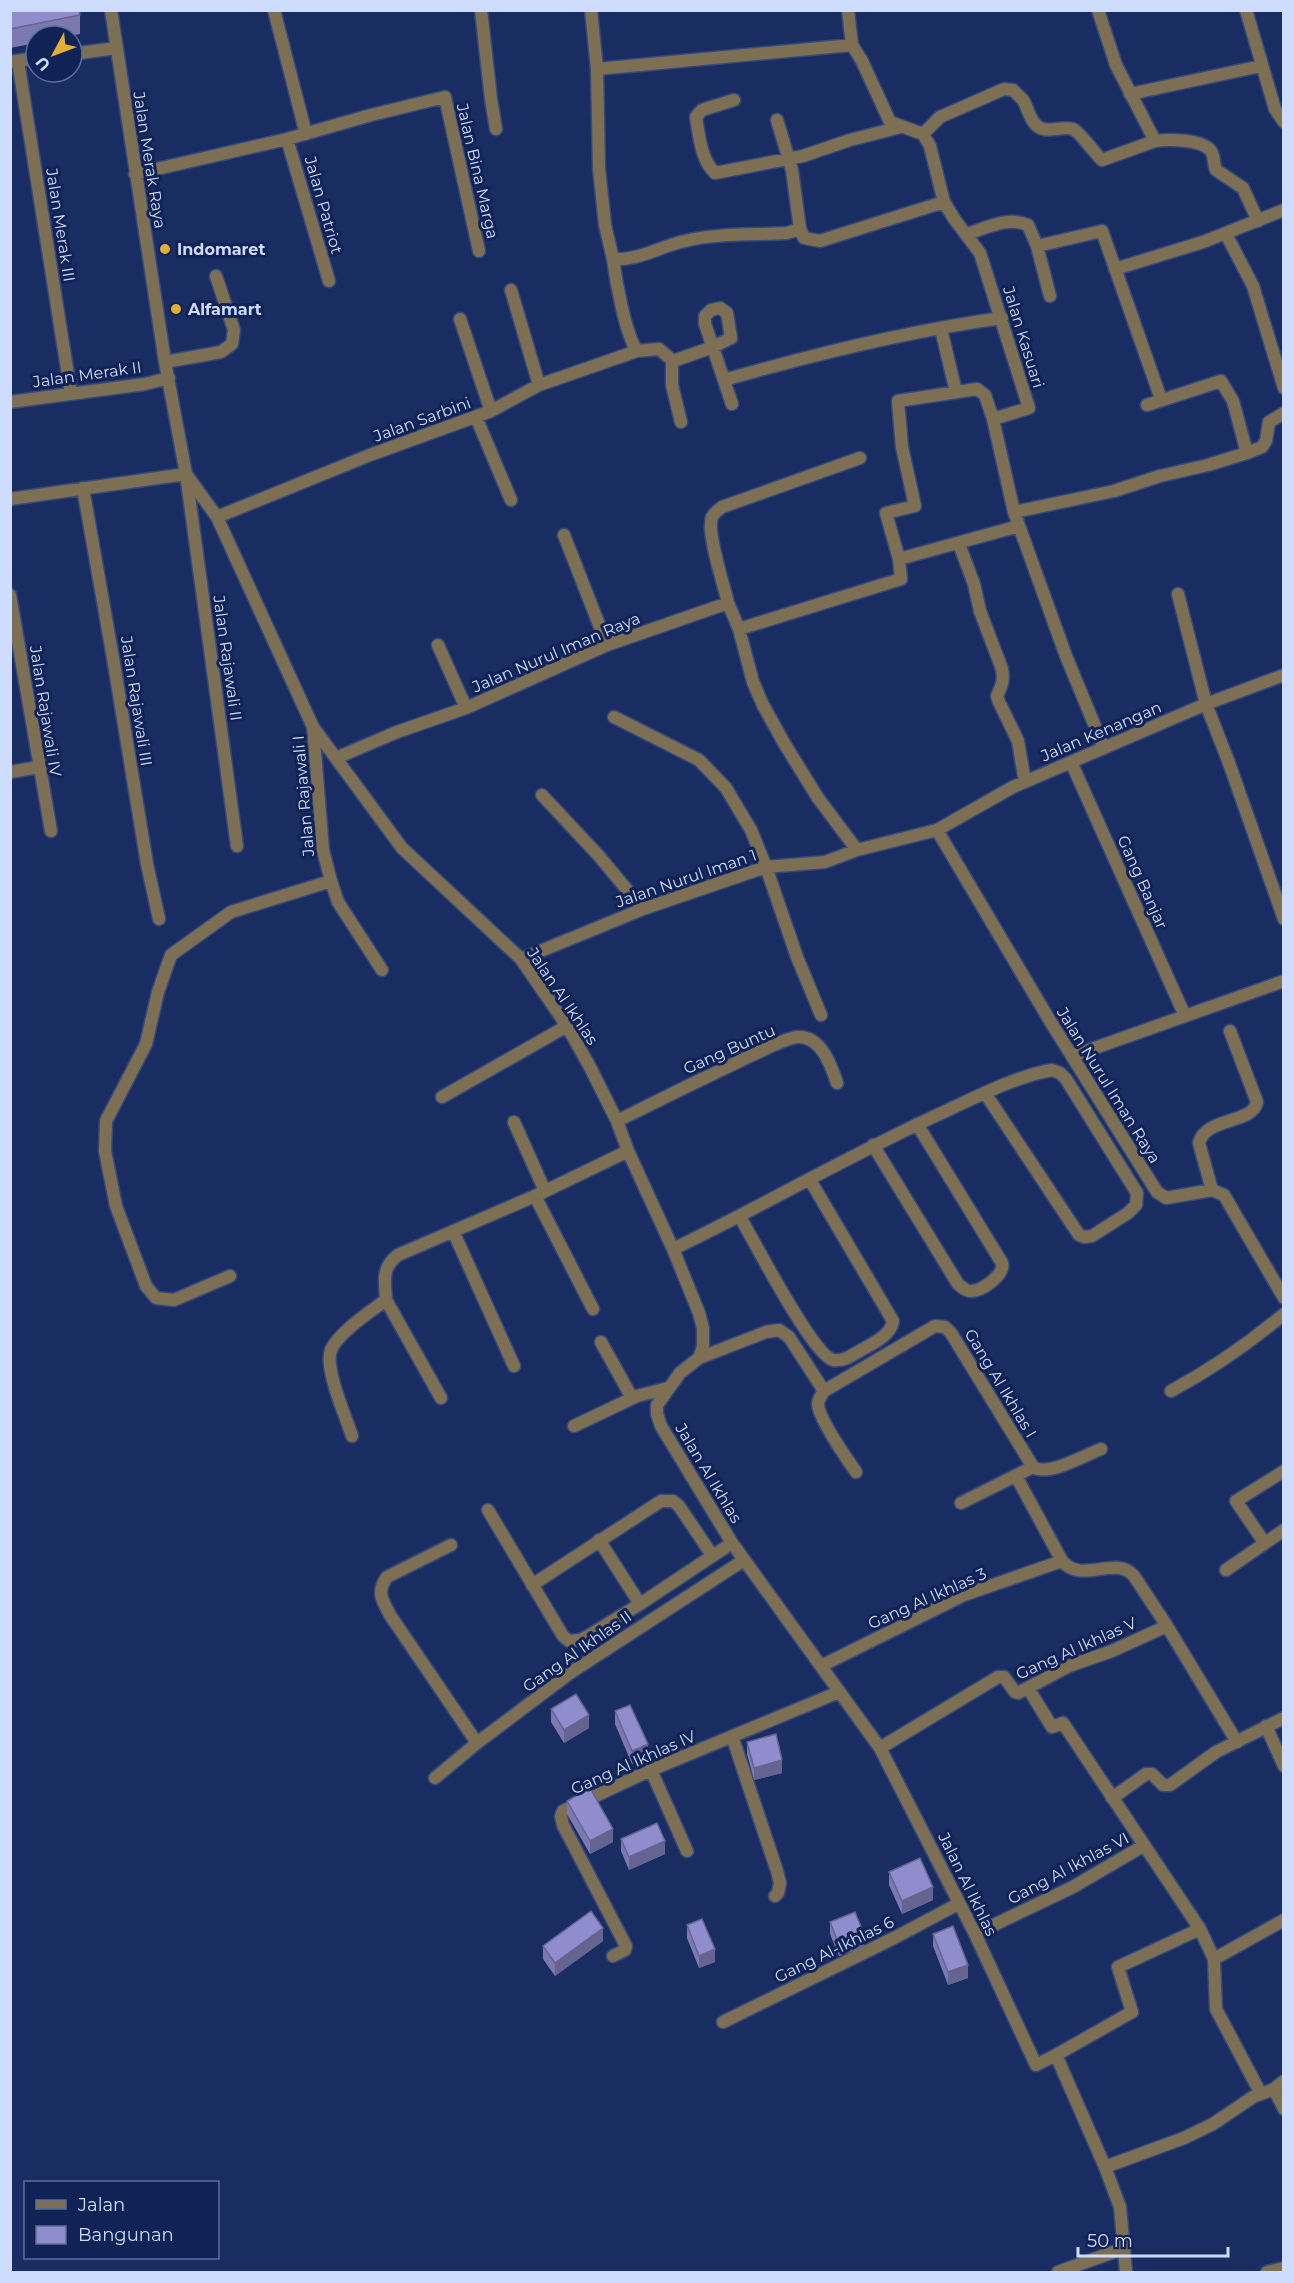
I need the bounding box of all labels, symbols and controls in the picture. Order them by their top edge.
north arrow [24,24,84,84]
text: U [32,53,54,75]
street label: Jalan Merak Raya [129,89,170,230]
street label: Jalan Bina Marga [452,101,502,241]
street label: Jalan Patriot [300,153,347,257]
street label: Jalan Merak III [42,166,79,283]
place label: Indomaret [177,240,265,259]
marker: Indomaret [158,242,172,256]
street label: Jalan Kasuari [999,283,1048,390]
place label: Alfamart [187,300,262,319]
marker: Alfamart [169,302,183,316]
street label: Jalan Merak II [30,357,143,392]
street label: Jalan Sarbini [370,393,473,446]
street label: Jalan Rajawali II [209,593,246,722]
street label: Jalan Nurul Iman Raya [469,608,643,697]
street label: Jalan Rajawali III [117,634,156,767]
street label: Jalan Rajawali IV [26,643,65,779]
street label: Jalan Kenangan [1037,697,1164,766]
street label: Jalan Rajawali I [289,735,318,858]
street label: Gang Banjar [1113,833,1172,932]
street label: Jalan Nurul Iman 1 [612,845,759,912]
street label: Jalan Al Ikhlas [523,943,602,1049]
street label: Jalan Nurul Iman Raya [1052,1003,1164,1167]
street label: Gang Buntu [680,1021,778,1078]
street label: Gang Al Ikhlas I [961,1325,1041,1441]
street label: Jalan Al Ikhlas [671,1419,746,1527]
street label: Gang Al Ikhlas 3 [865,1564,989,1633]
street label: Gang Al Ikhlas II [519,1607,635,1696]
street label: Gang Al Ikhlas V [1013,1613,1140,1684]
street label: Gang Al Ikhlas IV [568,1726,699,1798]
street label: Jalan Al Ikhlas [934,1828,1001,1939]
street label: Gang Al Ikhlas VI [1004,1828,1132,1908]
street label: Gang Al-Ikhlas 6 [771,1912,897,1987]
legend [24,2181,219,2259]
text: Jalan [77,2194,125,2216]
scale bar [1078,2220,1228,2258]
text: Bangunan [78,2224,174,2246]
text: 50 m [1087,2230,1133,2252]

